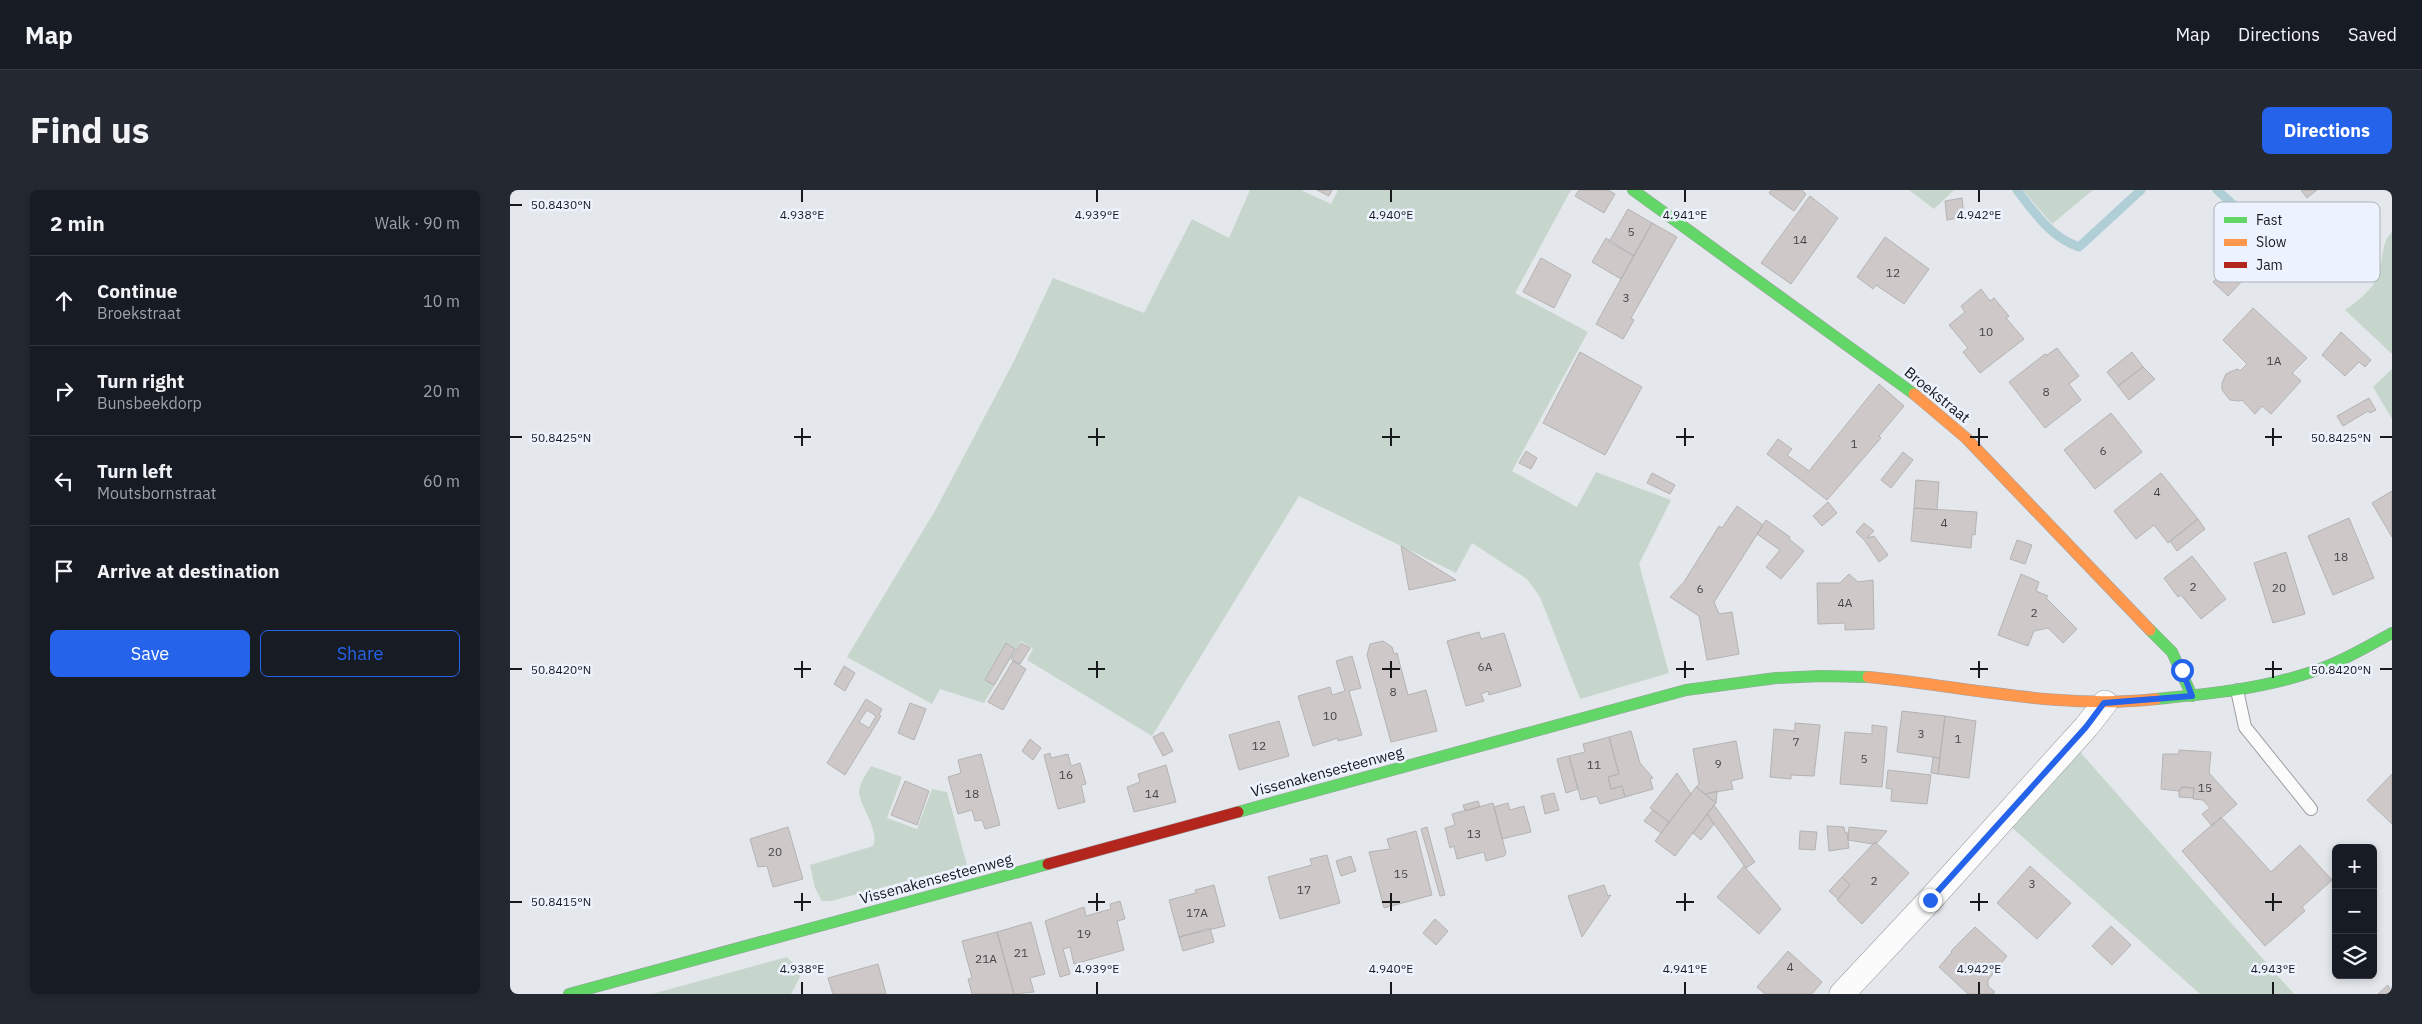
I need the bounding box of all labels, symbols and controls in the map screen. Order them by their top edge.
text: Map [25,19,73,51]
text: Map [2175,23,2210,46]
text: Directions [2238,23,2320,46]
text: Saved [2348,23,2397,46]
text: Find us [30,107,149,153]
button: Directions [2262,107,2392,154]
text: 50.8430°N [531,197,591,212]
legend [2214,202,2380,282]
text: 4.938°E [780,207,824,222]
text: 4.939°E [1075,207,1119,222]
text: 4.940°E [1369,207,1413,222]
text: 4.941°E [1663,207,1707,222]
text: 4.942°E [1957,207,2001,222]
text: 2 min [50,209,105,237]
text: Fast [2256,211,2282,229]
text: Walk · 90 m [375,213,460,233]
house number: 5 [1627,224,1635,239]
house number: 14 [1793,232,1807,247]
text: Slow [2256,233,2287,251]
text: Jam [2256,256,2283,274]
house number: 12 [1886,265,1900,280]
text: Continue [97,279,177,303]
icon: ahead [50,287,78,315]
house number: 3 [1622,290,1630,305]
text: 10 m [423,291,460,311]
text: Broekstraat [97,303,181,323]
house number: 10 [1979,324,1993,339]
house number: 1A [2267,353,2282,368]
street label: Broekstraat [1901,362,1974,427]
text: Turn right [97,369,184,393]
icon: right [50,377,78,405]
text: 20 m [423,381,460,401]
house number: 8 [2042,384,2050,399]
text: Bunsbeekdorp [97,393,202,413]
text: 50.8425°N [531,430,591,445]
text: 50.8425°N [2311,430,2371,445]
house number: 1 [1850,436,1858,451]
house number: 6 [2099,443,2107,458]
text: Turn left [97,459,173,483]
icon: left [50,467,78,495]
text: 60 m [423,471,460,491]
text: Moutsbornstraat [97,483,216,503]
house number: 4 [2153,484,2161,499]
house number: 4 [1940,515,1948,530]
house number: 18 [2334,549,2348,564]
icon: arrive [50,557,78,585]
text: Arrive at destination [97,559,280,583]
house number: 2 [2189,579,2197,594]
house number: 20 [2272,580,2286,595]
house number: 6 [1696,581,1704,596]
house number: 4A [1838,595,1853,610]
house number: 2 [2030,605,2038,620]
button: Save [50,630,250,677]
button: Share [260,630,460,677]
house number: 6A [1478,659,1493,674]
route start [2171,659,2194,682]
text: 50.8420°N [531,662,591,677]
text: 50.8420°N [2311,662,2371,677]
house number: 8 [1389,684,1397,699]
house number: 10 [1323,708,1337,723]
house number: 3 [1917,726,1925,741]
house number: 1 [1954,731,1962,746]
house number: 7 [1792,734,1800,749]
house number: 12 [1252,738,1266,753]
street label: Vissenakensesteenweg [1249,742,1405,801]
house number: 5 [1860,751,1868,766]
house number: 9 [1714,756,1722,771]
house number: 11 [1587,757,1601,772]
house number: 16 [1059,767,1073,782]
house number: 15 [2198,780,2212,795]
house number: 18 [965,786,979,801]
house number: 14 [1145,786,1159,801]
house number: 13 [1467,826,1481,841]
house number: 20 [768,844,782,859]
map controls [2332,844,2377,979]
button: + [2332,844,2377,889]
street label: Vissenakensesteenweg [858,849,1014,908]
house number: 15 [1394,866,1408,881]
house number: 2 [1870,873,1878,888]
house number: 3 [2028,876,2036,891]
house number: 17 [1297,882,1311,897]
route end [1919,889,1942,912]
button: − [2332,889,2377,934]
text: 50.8415°N [531,894,591,909]
house number: 17A [1186,905,1208,920]
house number: 19 [1077,926,1091,941]
button: layers [2332,934,2377,979]
house number: 21 [1014,945,1028,960]
house number: 21A [975,951,997,966]
house number: 4 [1786,959,1794,974]
text: 4.938°E [780,961,824,976]
text: 4.939°E [1075,961,1119,976]
text: 4.940°E [1369,961,1413,976]
text: 4.941°E [1663,961,1707,976]
text: 4.942°E [1957,961,2001,976]
text: 4.943°E [2251,961,2295,976]

